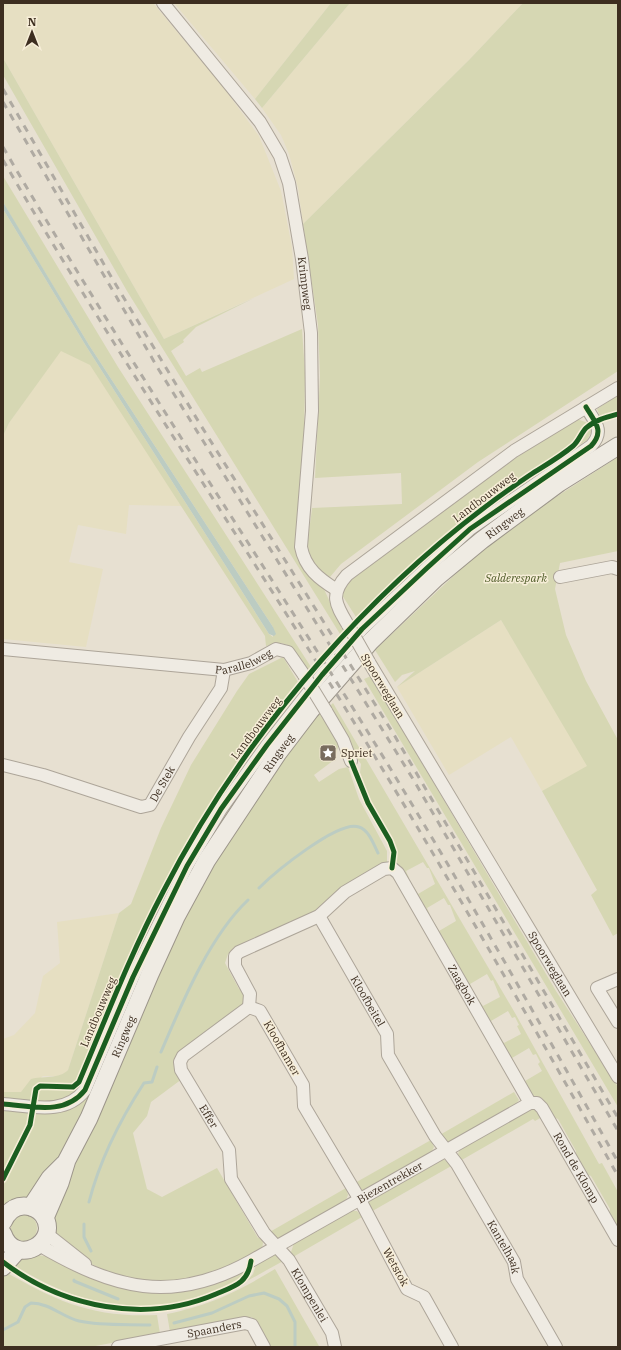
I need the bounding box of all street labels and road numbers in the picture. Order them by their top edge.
street label: Krimpweg [295,256,315,311]
street label: Landbouwweg [450,469,518,525]
street label: Ringweg [483,504,527,542]
street label: Parallelweg [214,646,275,677]
street label: Spoorweglaan [358,651,408,721]
street label: Landbouwweg [228,694,284,762]
street label: Ringweg [260,731,297,775]
street label: De Stek [146,763,178,804]
street label: Spoorweglaan [525,929,575,999]
street label: Zaagbok [445,962,479,1008]
street label: Kloofbeitel [348,973,388,1029]
street label: Landbouwweg [77,975,119,1049]
street label: Ringweg [108,1013,139,1060]
street label: Kloofhamer [261,1018,303,1078]
street label: Effer [196,1102,221,1131]
street label: Rond de Klomp [551,1130,602,1206]
street label: Biezentrekker [355,1158,425,1206]
street label: Kantelhaak [484,1218,523,1275]
street label: Wetstok [380,1245,413,1289]
street label: Klompenlei [288,1265,331,1325]
street label: Spaanders [186,1317,243,1341]

